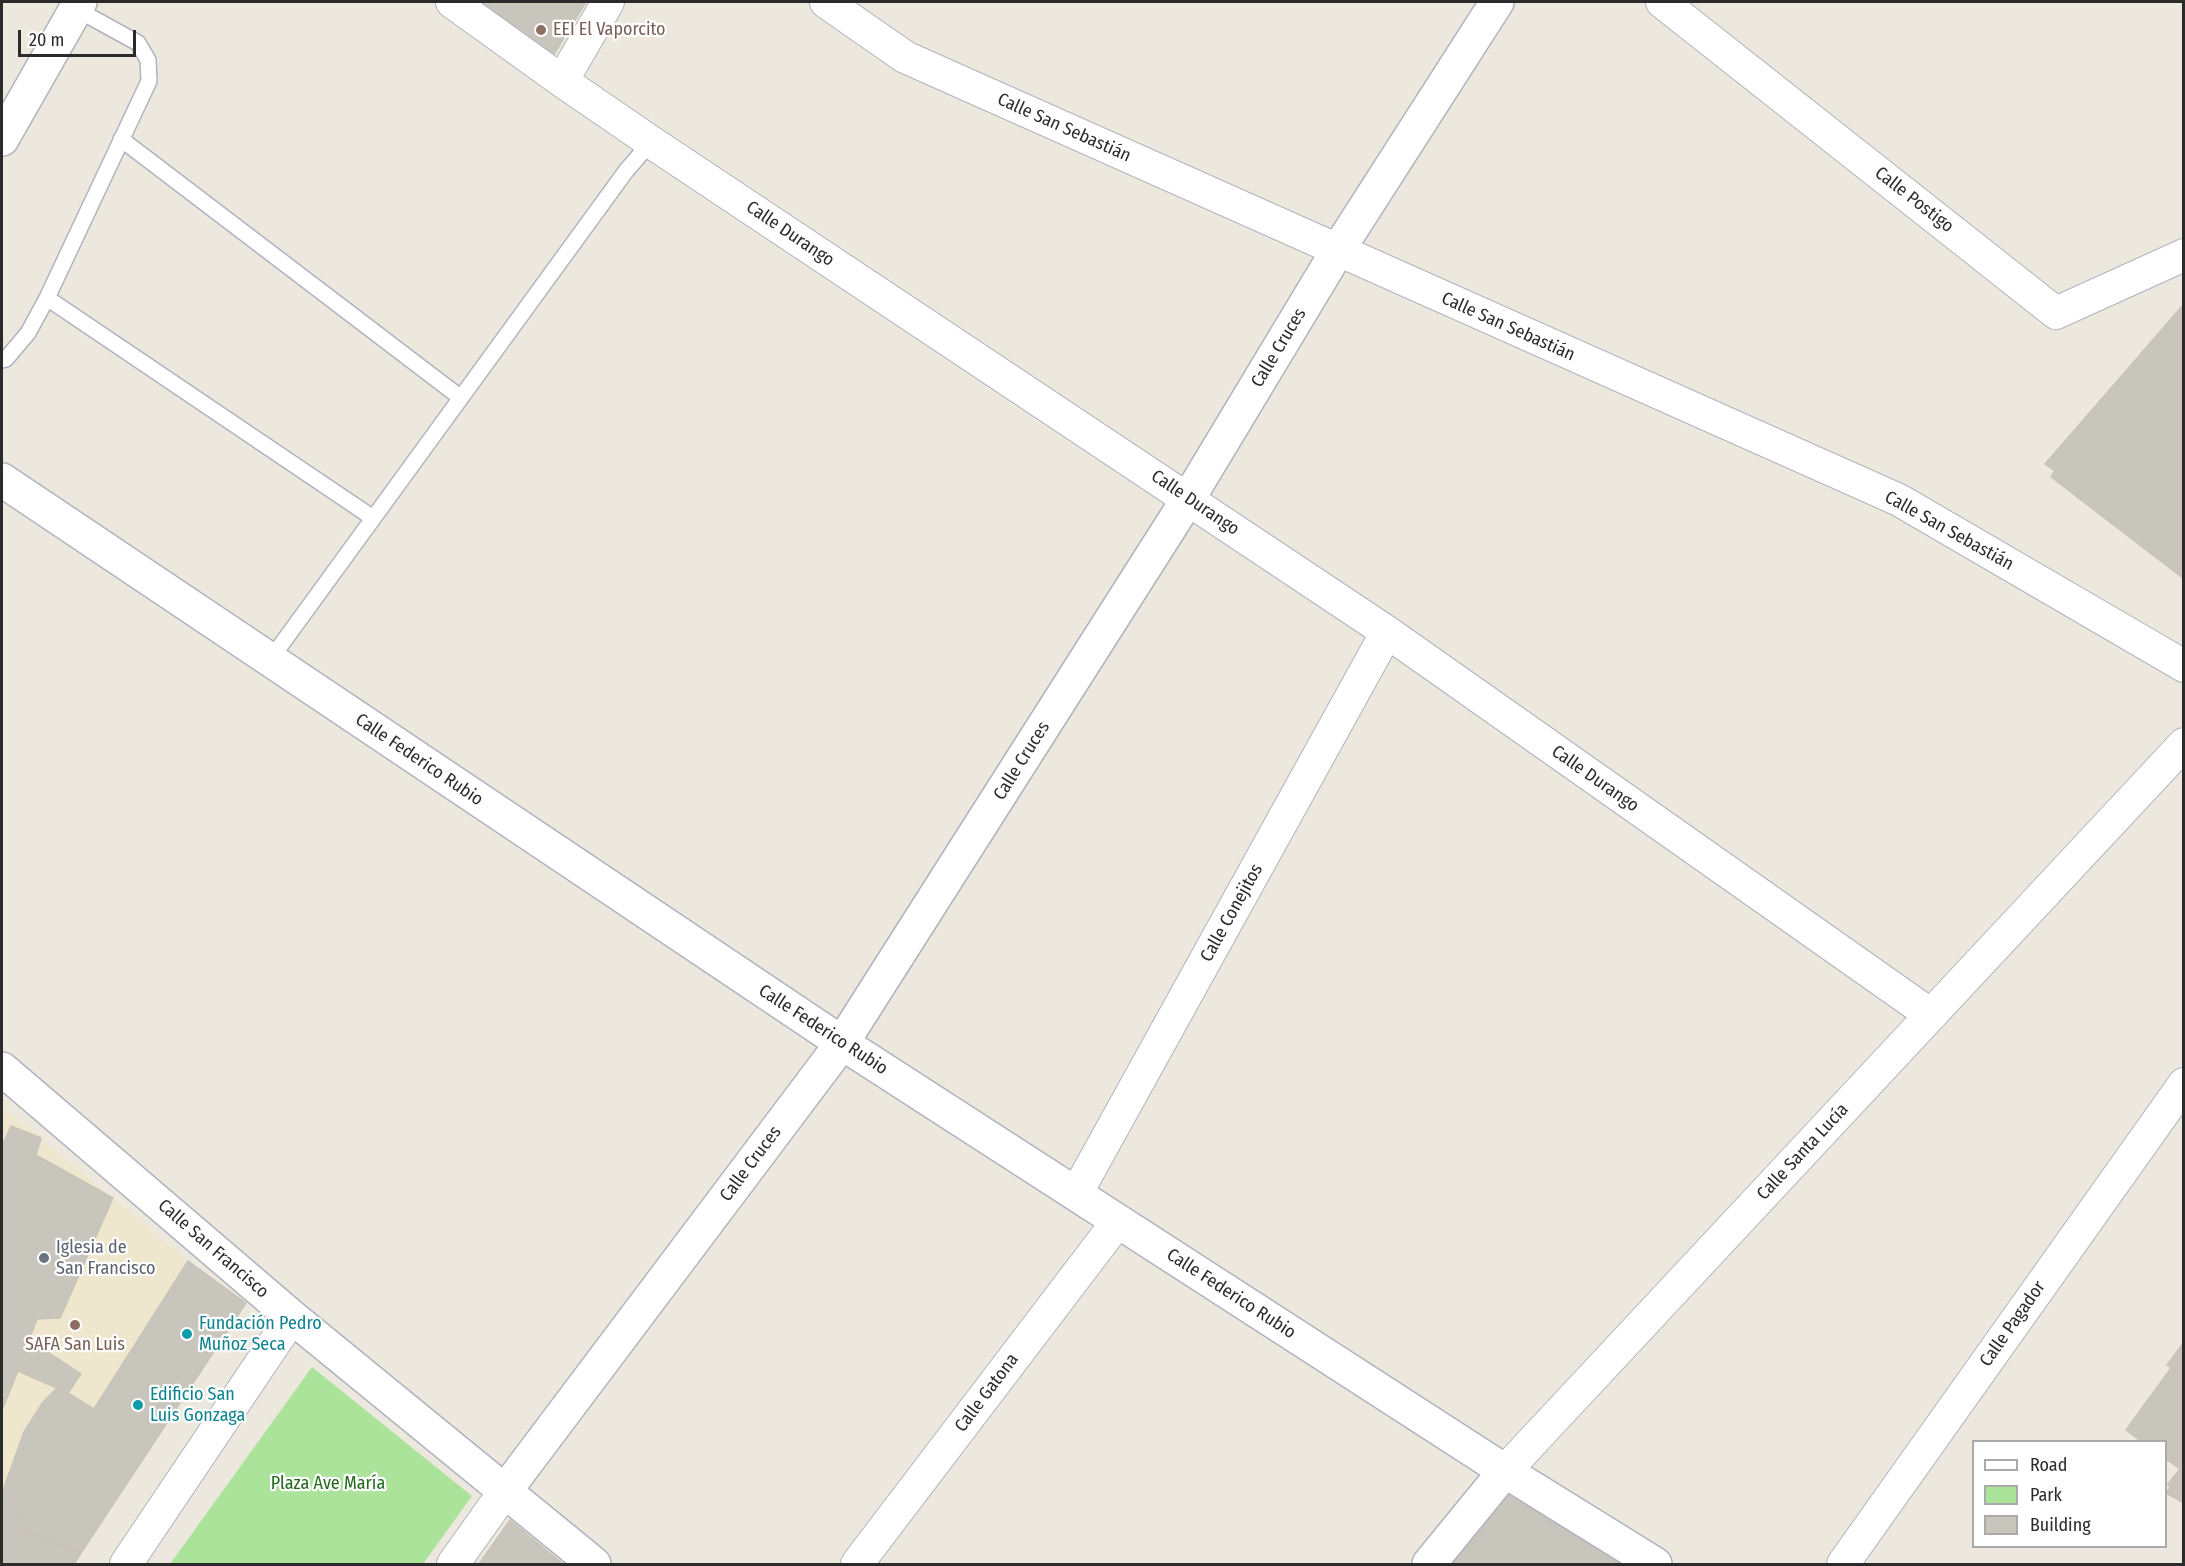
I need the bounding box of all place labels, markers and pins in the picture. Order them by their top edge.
place label: EEI El Vaporcito [553,19,666,41]
marker: EEI El Vaporcito [534,23,548,37]
place label: Iglesia de San Francisco [56,1237,156,1280]
marker: Iglesia de San Francisco [37,1251,51,1265]
place label: Fundación Pedro Muñoz Seca [199,1313,322,1356]
marker: SAFA San Luis [68,1318,82,1332]
marker: Fundación Pedro Muñoz Seca [180,1327,194,1341]
place label: SAFA San Luis [25,1334,125,1356]
place label: Edificio San Luis Gonzaga [150,1384,245,1426]
marker: Edificio San Luis Gonzaga [131,1398,145,1412]

